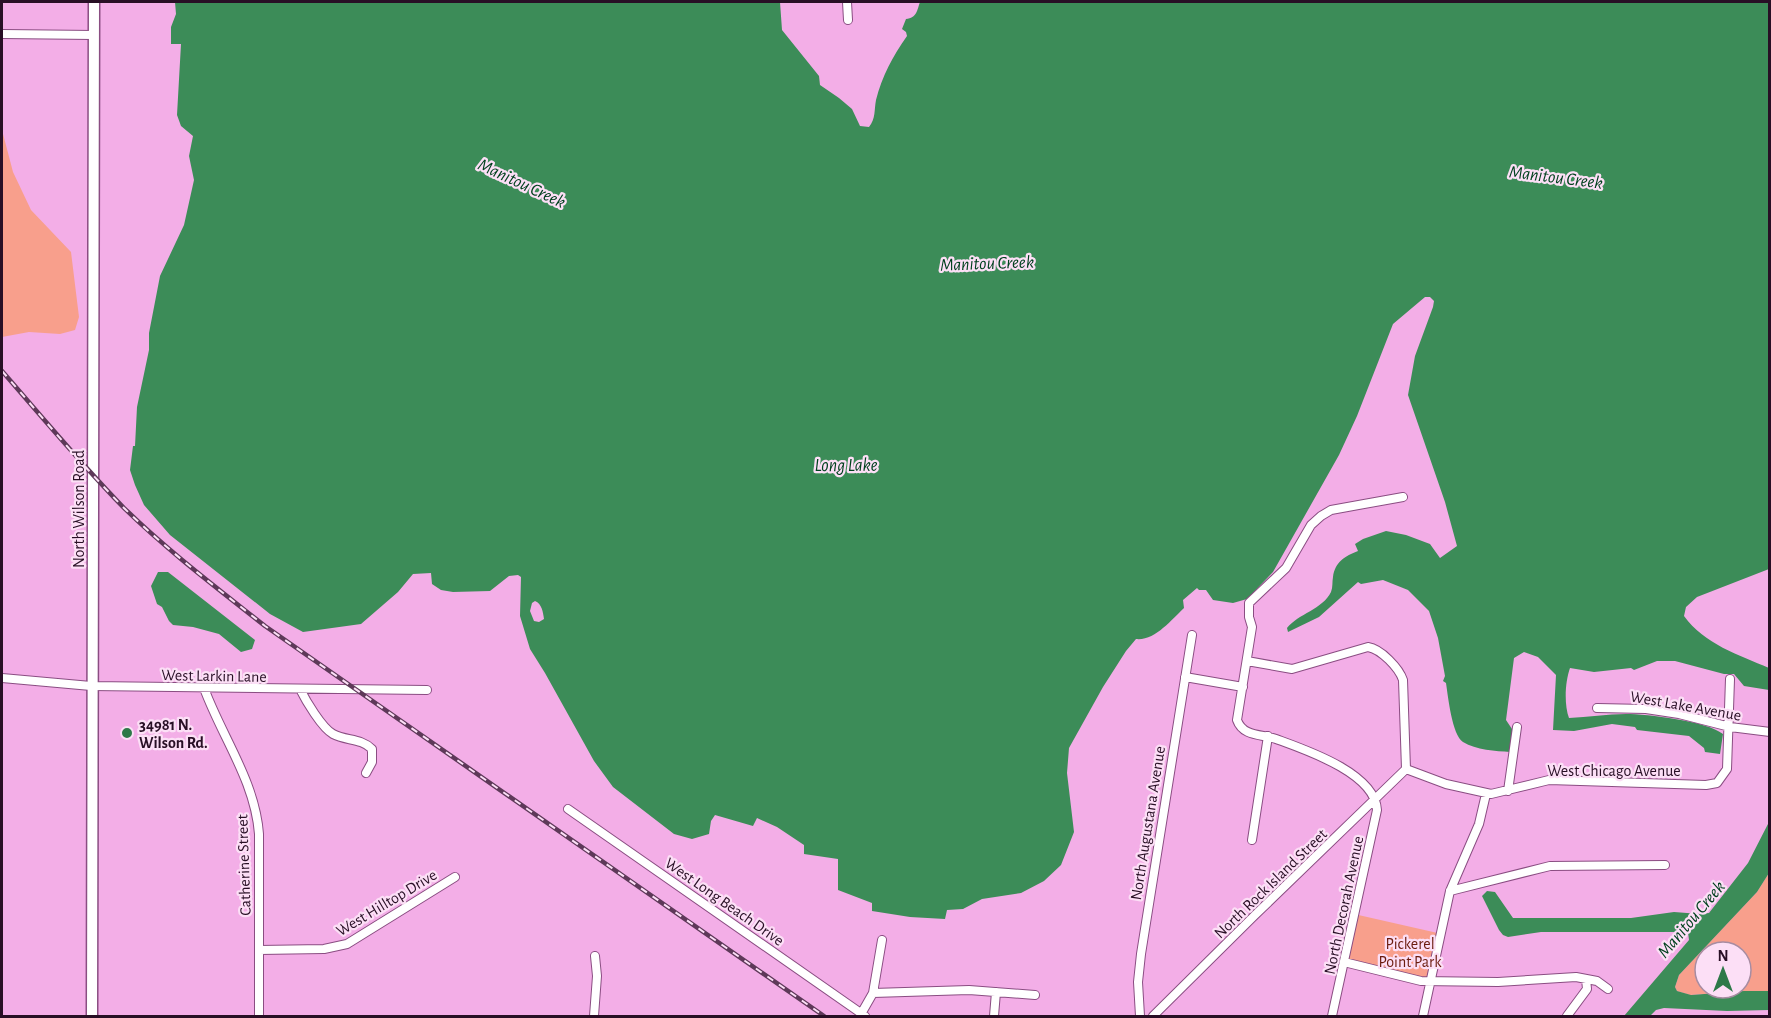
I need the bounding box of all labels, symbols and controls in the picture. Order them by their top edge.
water label: Manitou Creek [475,156,568,212]
water label: Manitou Creek [1508,163,1604,193]
water label: Manitou Creek [940,253,1034,275]
street label: North Wilson Road [71,450,87,568]
water label: Long Lake [814,457,878,475]
street label: West Larkin Lane [161,667,267,685]
street label: West Lake Avenue [1629,688,1743,724]
place label: 34981 N. Wilson Rd. [139,717,208,751]
marker: 34981 N. Wilson Rd. [120,726,134,740]
street label: North Augustana Avenue [1128,745,1168,901]
street label: West Chicago Avenue [1547,763,1681,779]
street label: Catherine Street [234,814,254,916]
street label: North Rock Island Street [1211,826,1330,941]
street label: North Decorah Avenue [1321,835,1366,976]
street label: West Long Beach Drive [662,855,787,949]
street label: West Hilltop Drive [333,867,440,939]
water label: Manitou Creek [1655,878,1729,961]
park label: Pickerel Point Park [1379,936,1442,970]
north arrow [1693,940,1753,1000]
text: N [1717,948,1729,964]

